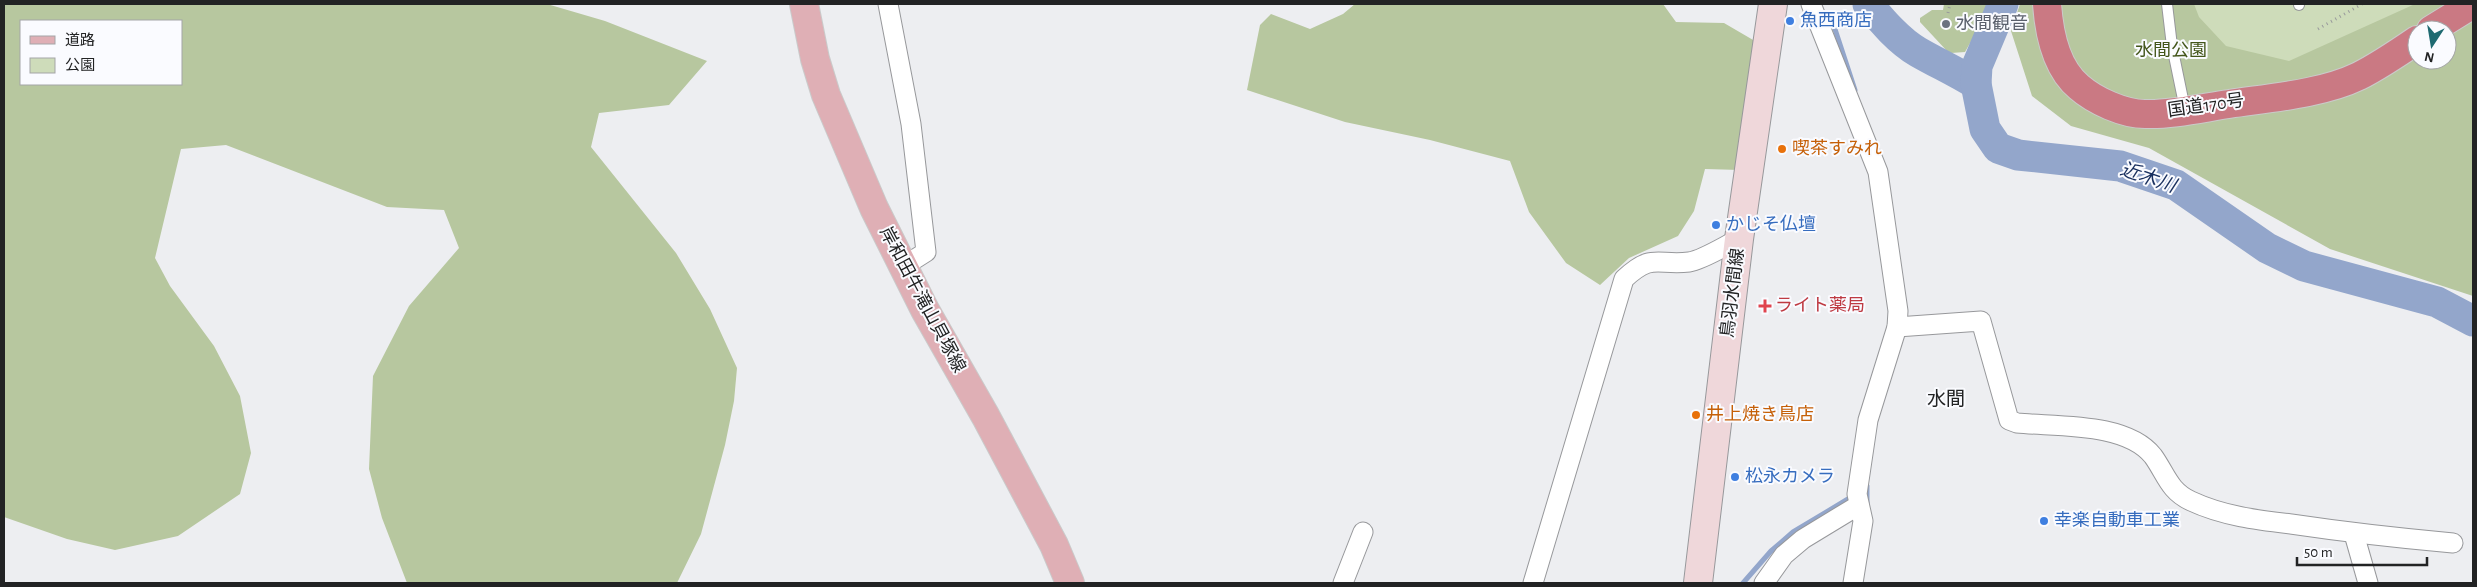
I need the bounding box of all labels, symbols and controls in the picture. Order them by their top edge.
place label: 魚西商店 [1800,10,1872,30]
place label: 水間観音 [1956,14,2028,33]
marker: 魚西商店 [1784,15,1796,27]
marker: 水間観音 [1940,18,1952,30]
legend [20,20,182,85]
north arrow [2407,20,2457,70]
text: 道路 [65,32,95,48]
park label: 水間公園 [2135,41,2207,60]
text: N [2423,49,2436,65]
text: 公園 [65,57,95,73]
street label: 国道170号 [2166,90,2245,120]
place label: 喫茶すみれ [1792,139,1882,158]
marker: 喫茶すみれ [1776,143,1788,155]
water label: 近木川 [2118,159,2180,197]
place label: かじそ仏壇 [1726,214,1816,234]
marker: かじそ仏壇 [1710,219,1722,231]
street label: 岸和田牛滝山貝塚線 [876,223,970,376]
street label: 鳥羽水間線 [1717,247,1747,339]
place label: ライト薬局 [1775,296,1865,315]
marker: ライト薬局 [1759,300,1771,312]
district label: 水間 [1927,389,1965,409]
place label: 井上焼き鳥店 [1706,404,1814,424]
marker: 井上焼き鳥店 [1690,409,1702,421]
place label: 松永カメラ [1745,466,1835,486]
marker: 松永カメラ [1729,471,1741,483]
place label: 幸楽自動車工業 [2054,510,2180,530]
marker: 幸楽自動車工業 [2038,515,2050,527]
scale bar [2297,534,2427,566]
text: 50 m [2304,545,2333,560]

